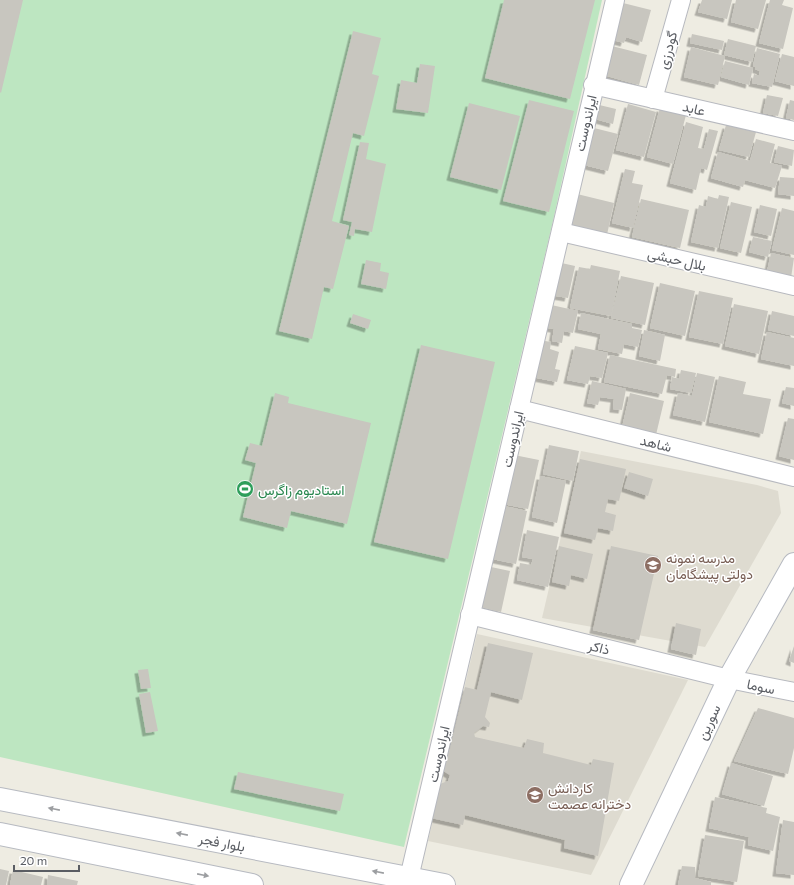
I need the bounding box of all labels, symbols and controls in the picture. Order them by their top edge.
street label: گودرزی [654,29,681,71]
street label: ایراندوست [570,93,601,153]
street label: عابد [681,97,707,120]
street label: بلال حبشی [646,244,708,276]
street label: ایراندوست [497,409,528,469]
street label: شاهد [638,431,674,455]
sports icon: استادیوم زاگرس [235,479,255,499]
place label: استادیوم زاگرس [258,481,345,499]
place label: مدرسه نمونه دولتی پیشگامان [666,549,753,584]
school or university icon: مدرسه نمونه دولتی پیشگامان [643,555,663,575]
street label: ذاکر [585,636,612,659]
street label: سوما [745,675,777,698]
street label: سورین [692,702,724,743]
street label: ایراندوست [423,724,454,784]
place label: کاردانش دخترانه عصمت [548,779,631,813]
school or university icon: کاردانش دخترانه عصمت [525,785,545,805]
one-way arrow [48,806,60,812]
street label: بلوار فجر [196,829,247,856]
one-way arrow [176,831,188,837]
scale bar [14,847,79,873]
text: 20 m [20,853,47,867]
one-way arrow [372,869,384,875]
one-way arrow [197,872,209,878]

